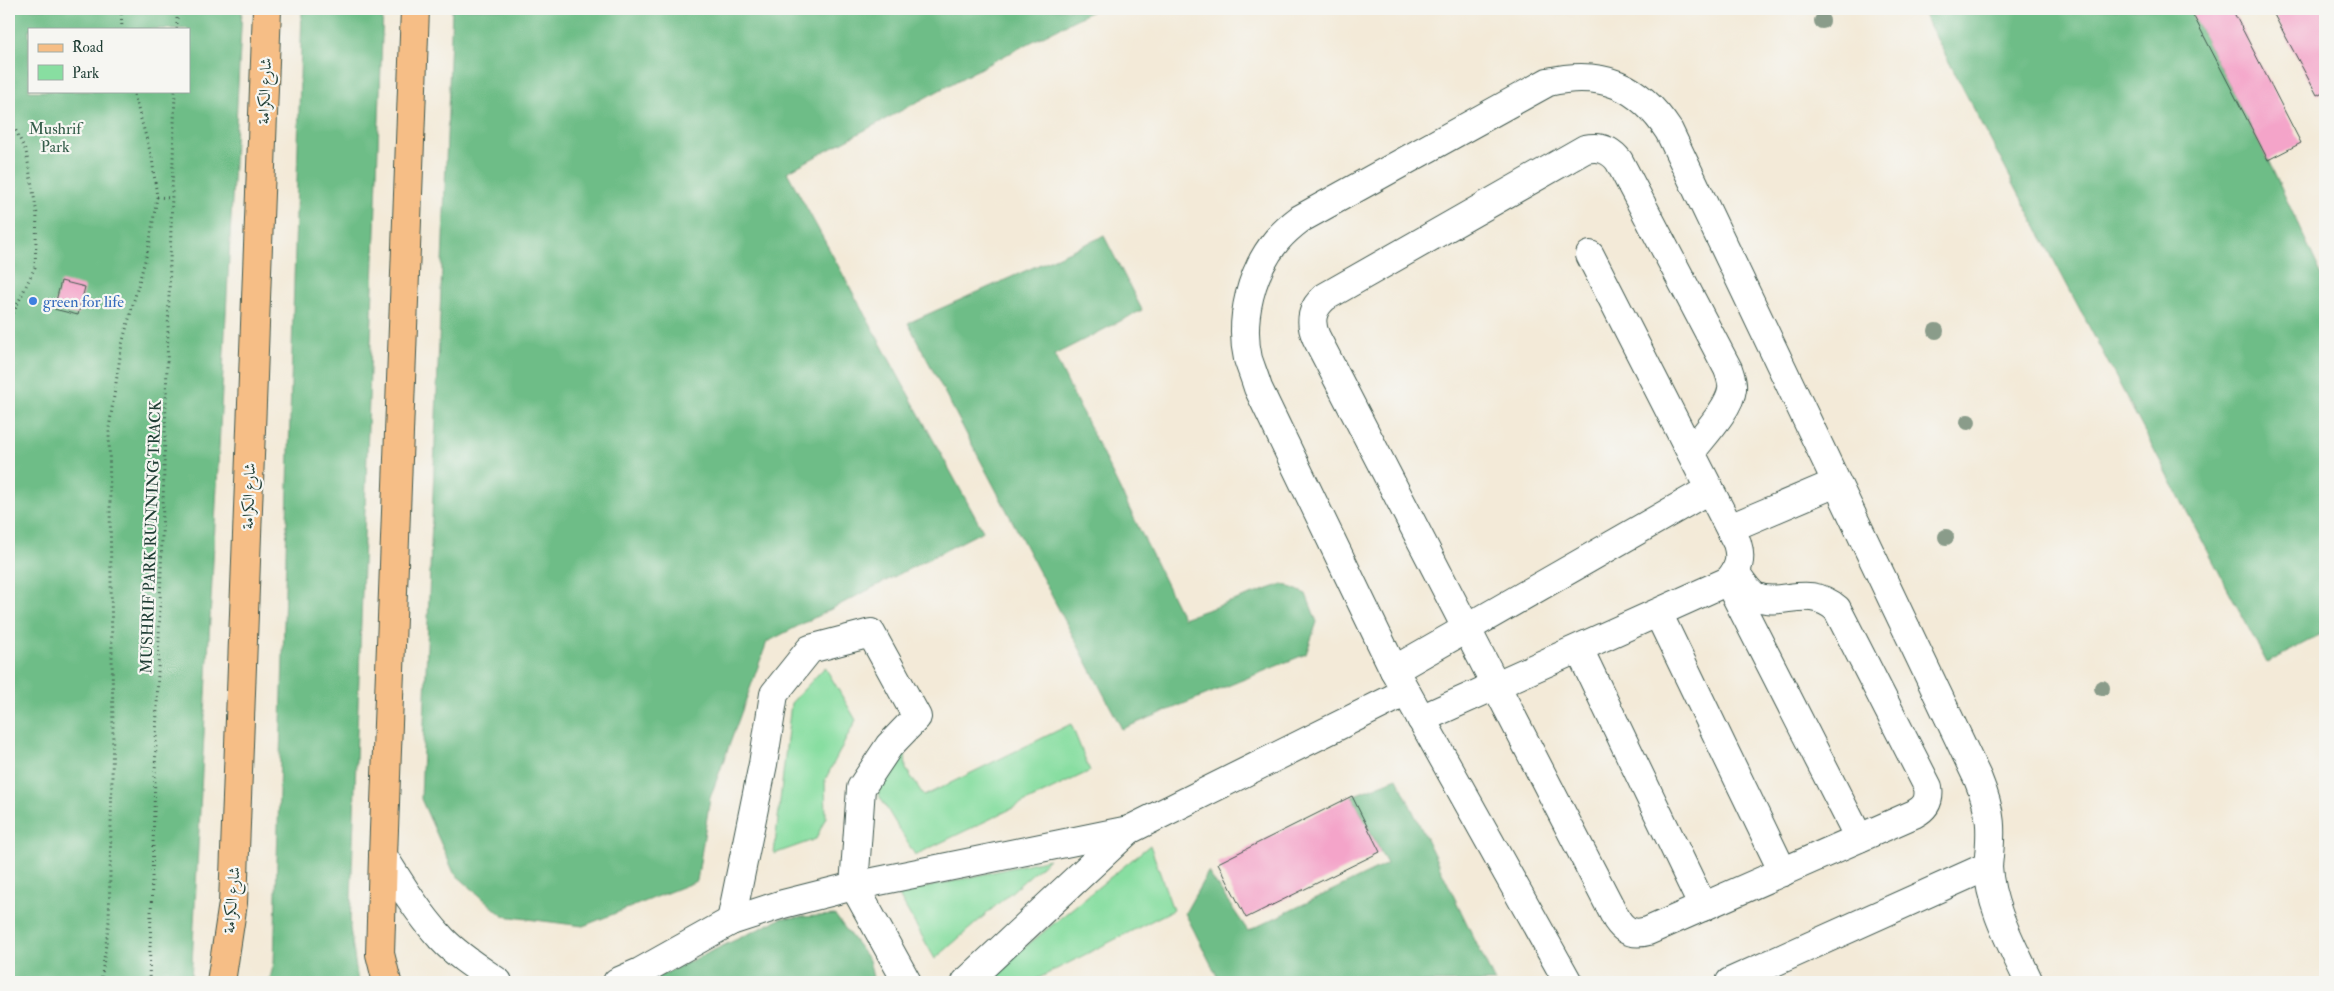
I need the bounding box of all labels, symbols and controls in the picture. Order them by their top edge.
legend [28,28,190,92]
text: Road [72,38,104,57]
street label: شارع الكرامة [254,57,279,125]
text: Park [72,64,99,83]
park label: Mushrif Park [29,119,84,157]
place label: green for life [43,292,124,312]
marker: green for life [27,295,39,307]
street label: MUSHRIF PARK RUNNING TRACK [136,399,166,674]
street label: شارع الكرامة [238,462,263,530]
street label: شارع الكرامة [219,866,248,934]

